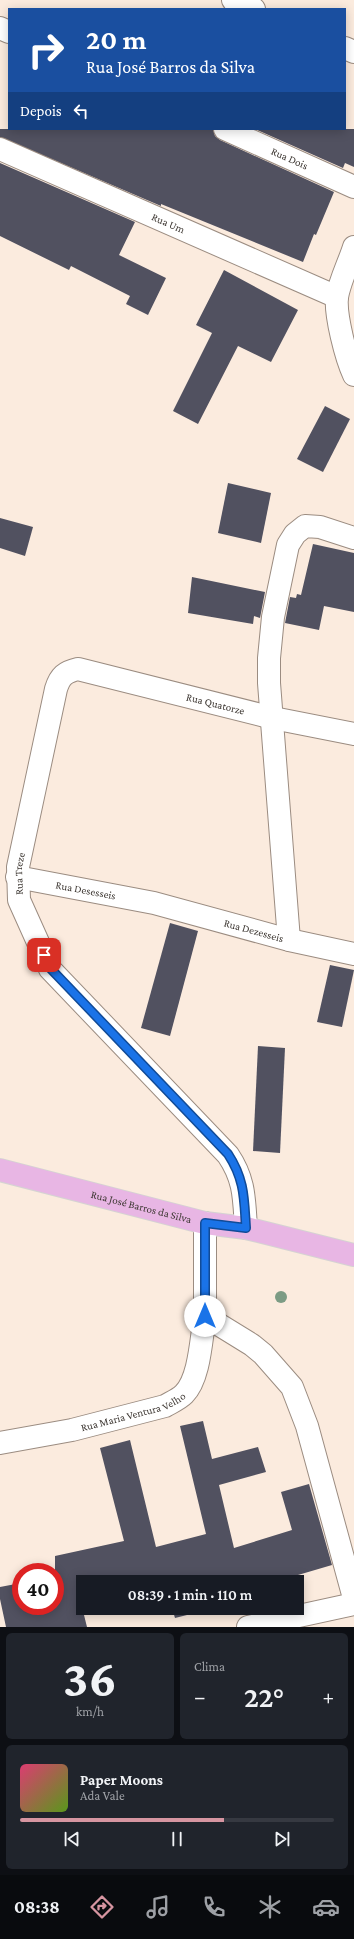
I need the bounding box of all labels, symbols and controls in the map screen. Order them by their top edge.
icon: right [20,24,72,76]
text: 20 m [86,24,146,55]
text: Rua José Barros da Silva [86,57,255,77]
icon: left [70,100,92,122]
text: Depois [20,103,62,119]
street label: Rua Dois [270,145,310,172]
street label: Rua Um [150,210,187,236]
street label: Rua Quatorze [185,690,246,717]
street label: Rua Treze [12,851,27,895]
street label: Rua Desesseis [55,878,117,902]
street label: Rua Dezesseis [223,916,285,944]
pin [27,938,61,972]
icon: arrive [33,944,55,966]
street label: Rua José Barros da Silva [90,1188,193,1225]
position arrow [184,1295,226,1337]
street label: Rua Maria Ventura Velho [80,1389,188,1433]
speed limit sign: 40 [12,1563,64,1615]
text: 08:39 · 1 min · 110 m [128,1587,252,1603]
text: 36 [63,1649,117,1707]
text: Clima [194,1659,225,1674]
text: 22° [244,1680,284,1713]
text: − [194,1684,206,1709]
text: + [322,1684,334,1709]
text: km/h [76,1704,104,1719]
text: Paper Moons [80,1772,163,1788]
text: Ada Vale [80,1788,125,1803]
icon: previous [61,1828,83,1850]
icon: pause [166,1828,188,1850]
icon: next [271,1828,293,1850]
icon: directions [88,1893,116,1921]
icon: music [144,1893,172,1921]
icon: phone [200,1893,228,1921]
icon: climate [256,1893,284,1921]
icon: car [312,1893,340,1921]
text: 08:38 [14,1897,60,1917]

